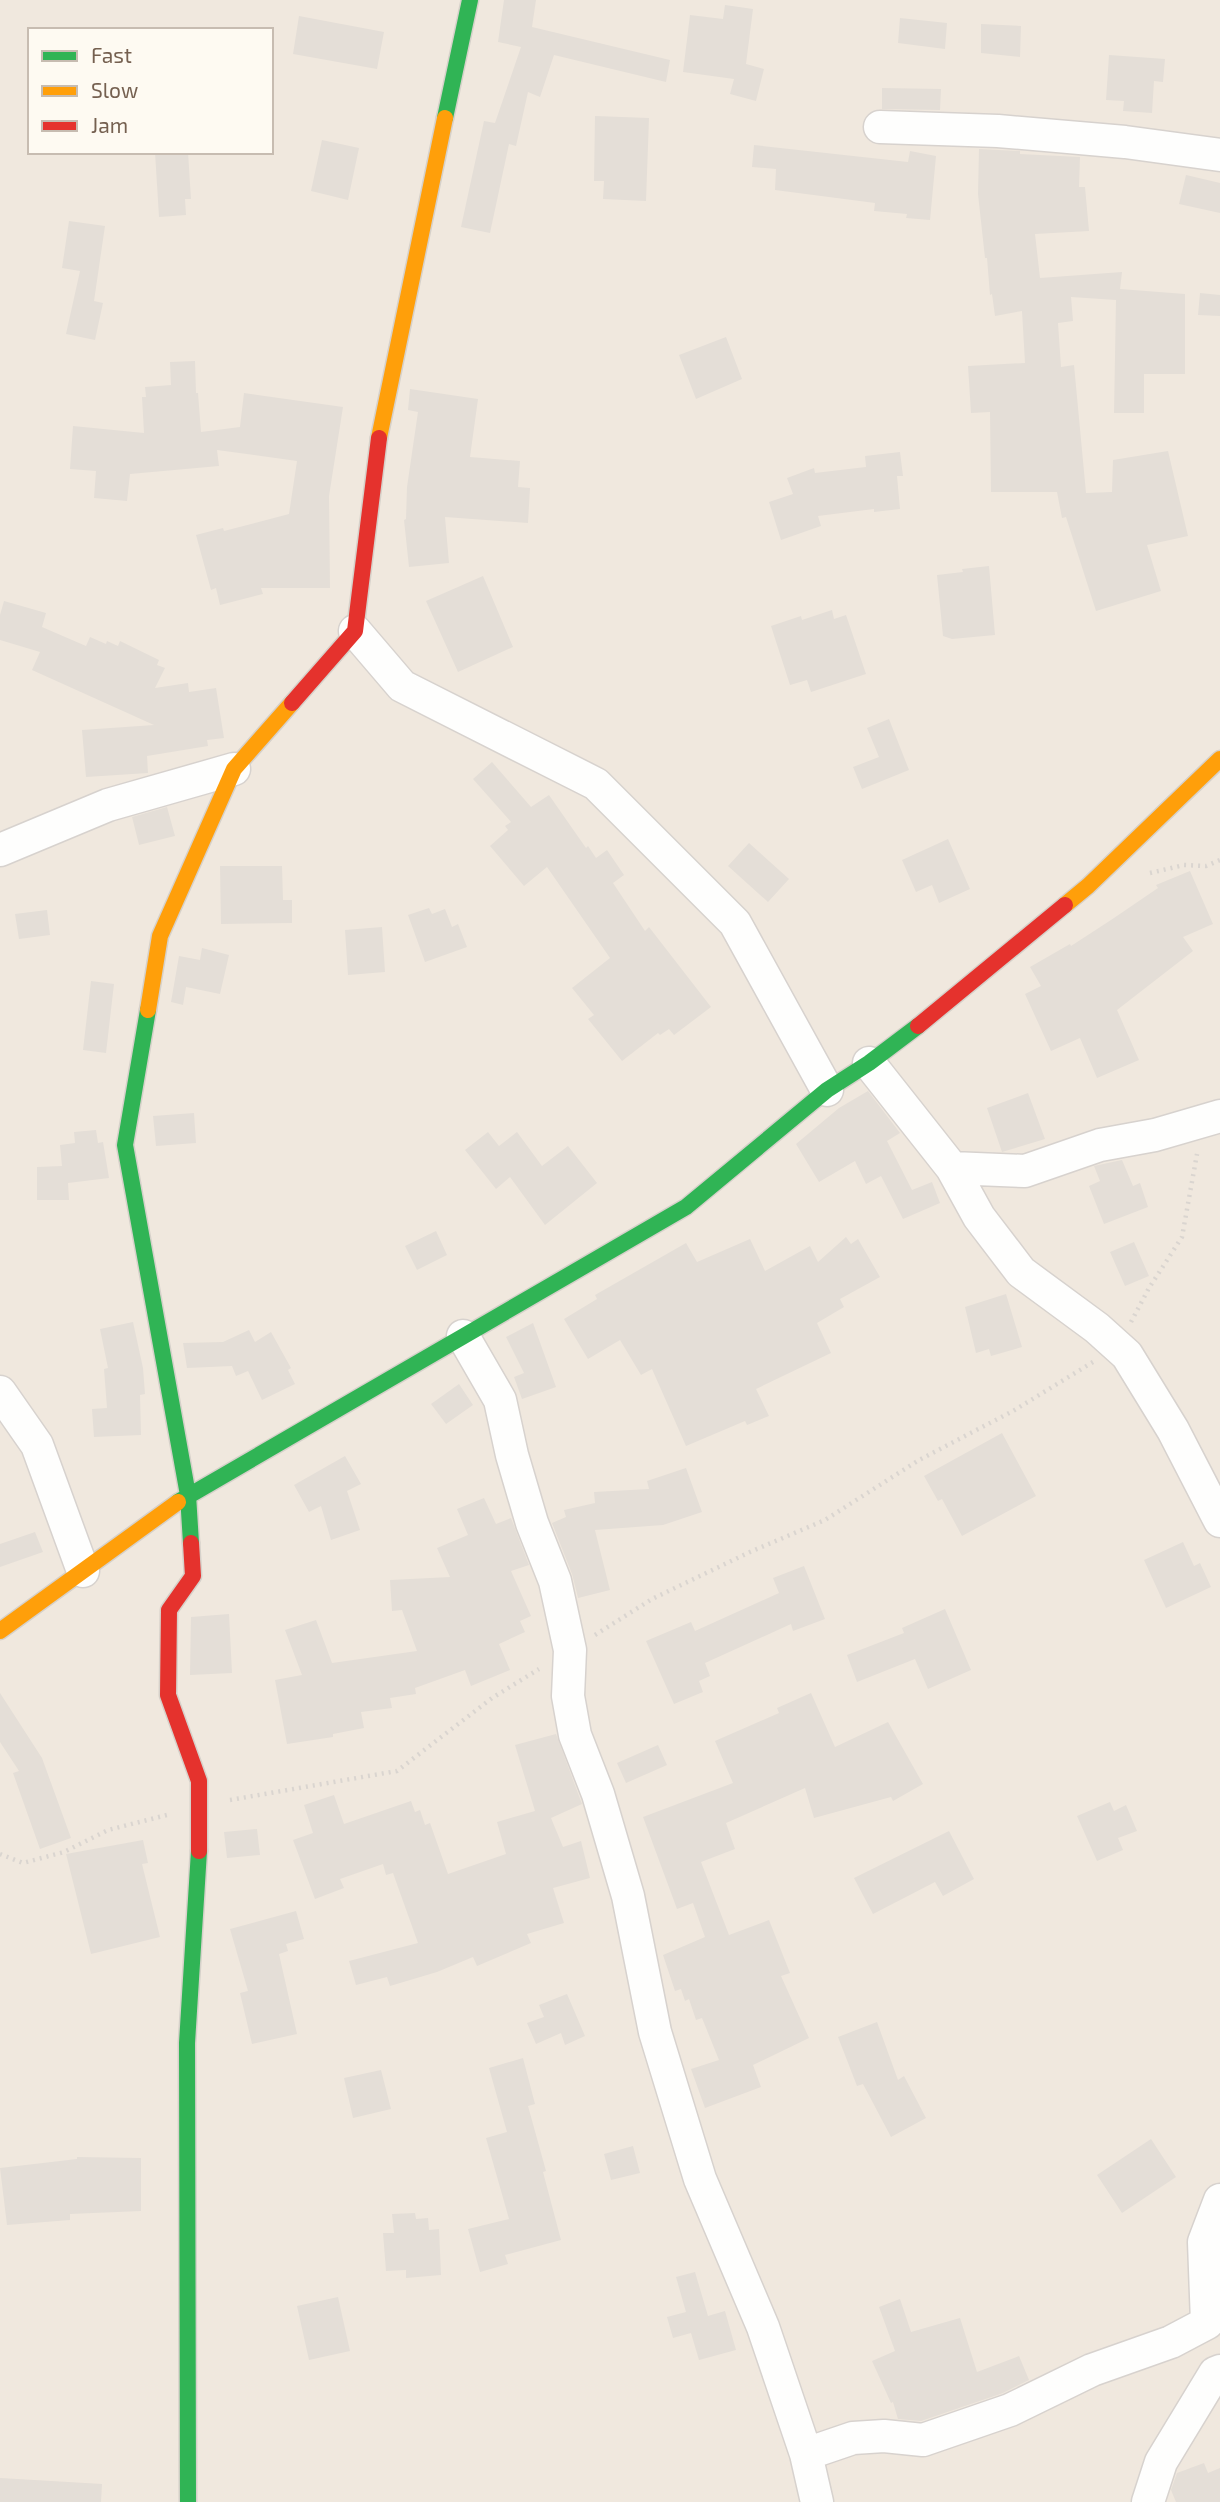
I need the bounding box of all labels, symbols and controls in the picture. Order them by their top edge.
legend [28,28,273,154]
text: Fast [91,42,132,67]
text: Slow [91,77,138,102]
text: Jam [91,112,128,137]

